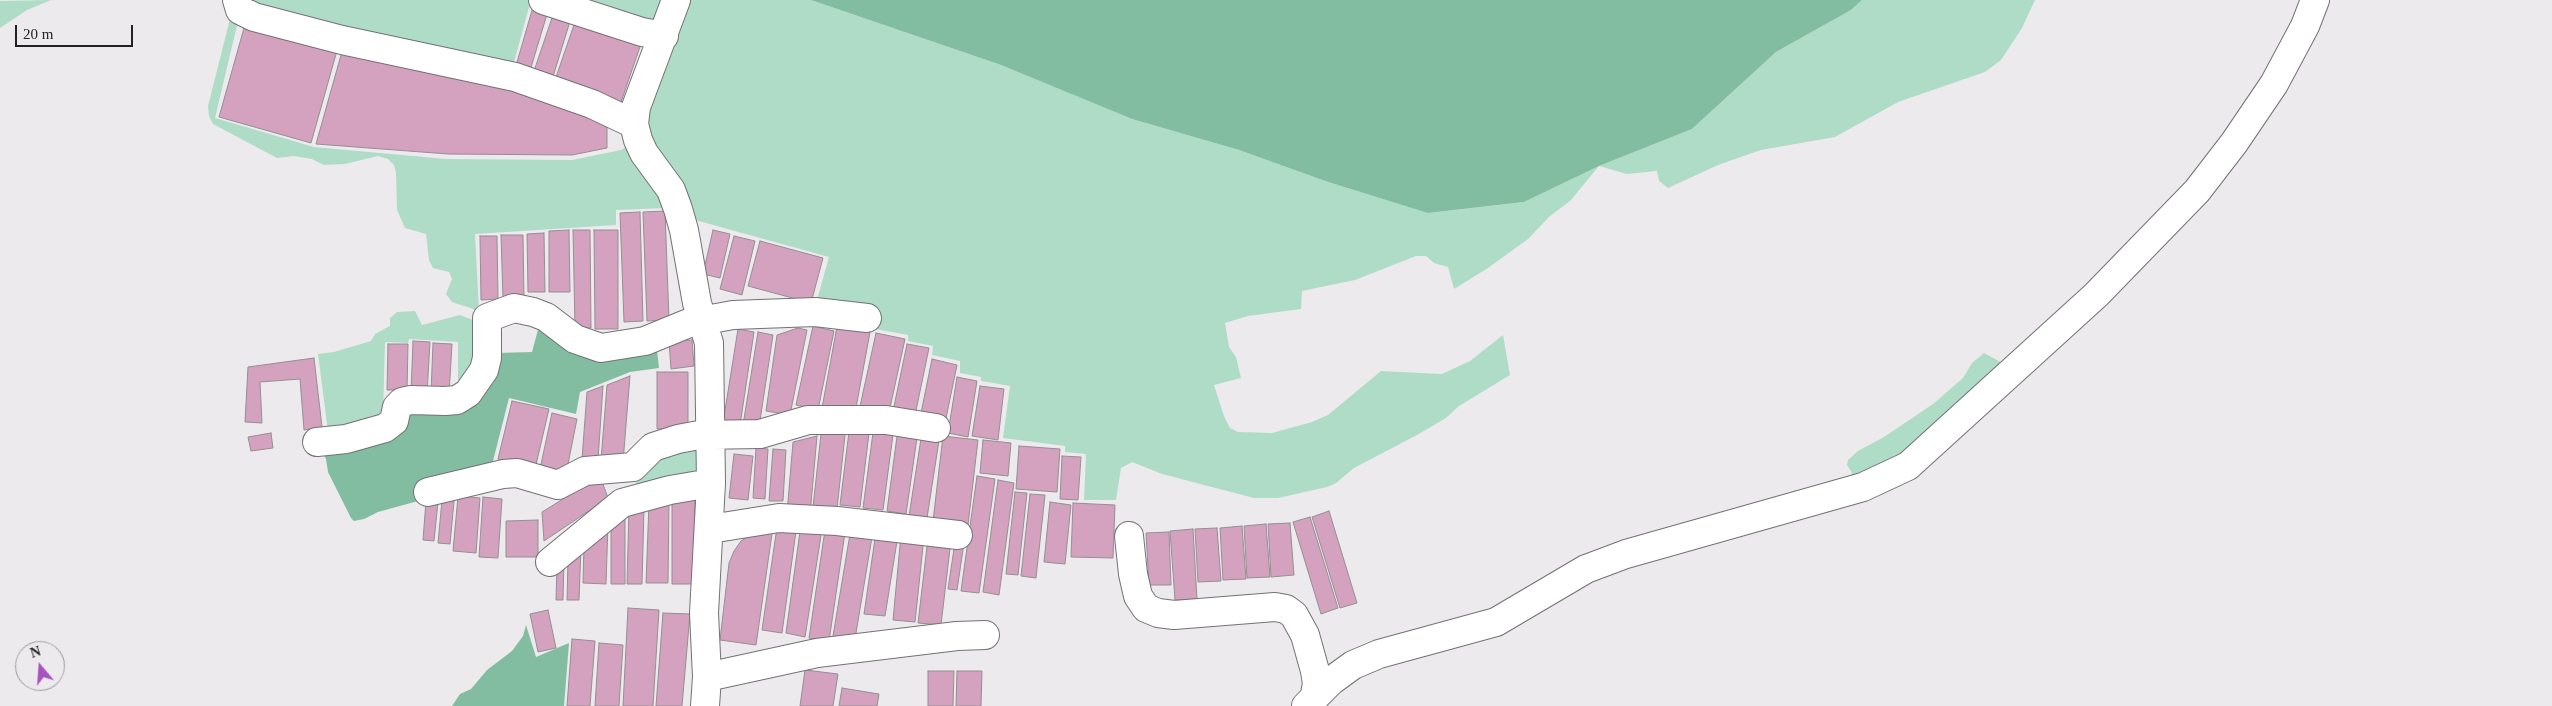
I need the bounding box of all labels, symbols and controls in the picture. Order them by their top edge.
scale bar [18,15,135,47]
text: 20 m [23,26,53,42]
north arrow [15,641,65,691]
text: N [28,644,43,661]

